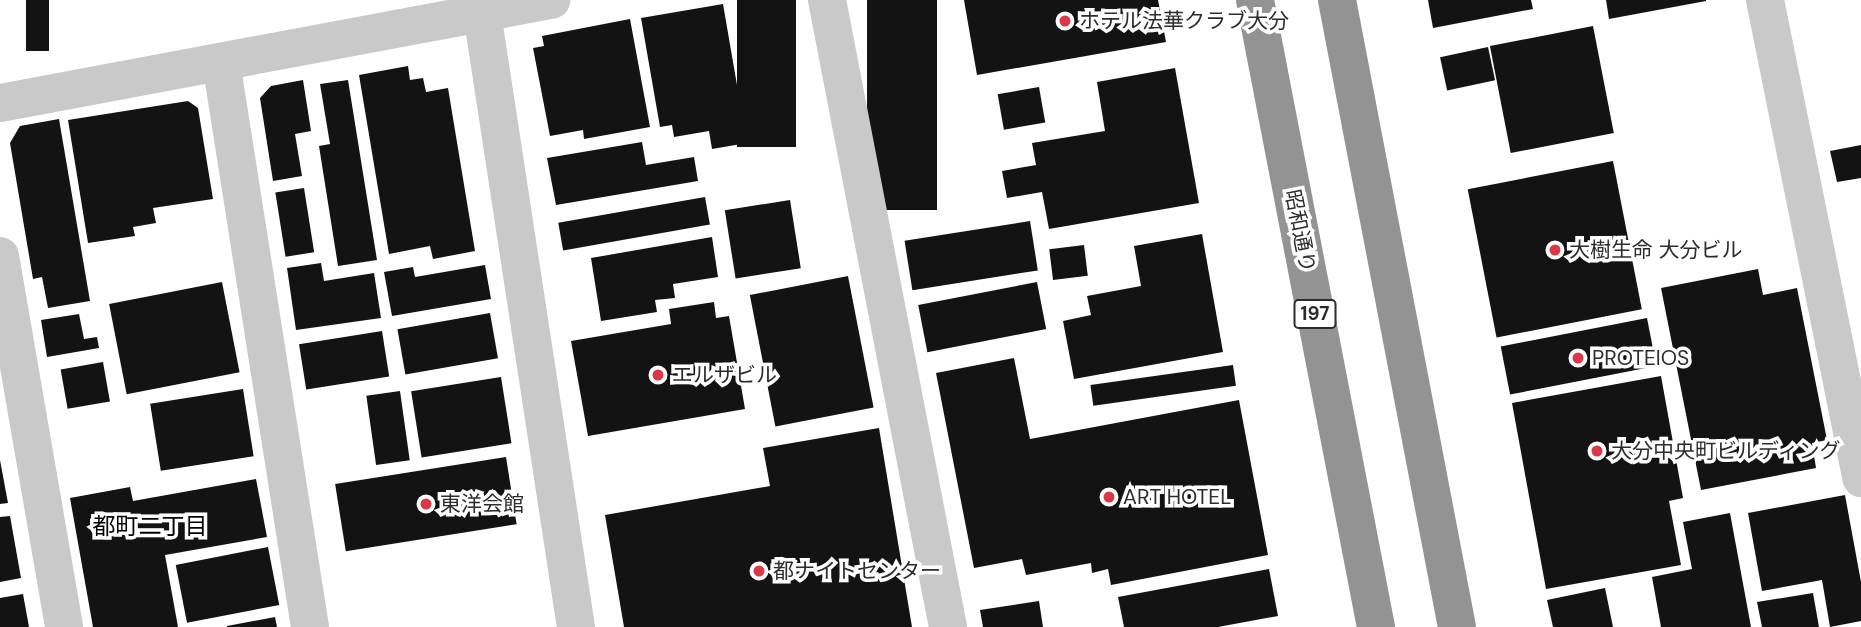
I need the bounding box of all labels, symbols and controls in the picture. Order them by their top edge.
place label: ホテル法華クラブ大分 [1079,8,1289,34]
marker: ホテル法華クラブ大分 [1057,13,1073,29]
street label: 昭和通り [1280,187,1320,275]
place label: 大樹生命 大分ビル [1569,237,1743,263]
marker: 大樹生命 大分ビル [1547,242,1563,258]
road number: 197 [1292,298,1338,330]
place label: PROTEIOS [1592,345,1689,371]
marker: PROTEIOS [1570,350,1586,366]
place label: エルザビル [672,362,777,388]
marker: エルザビル [650,367,666,383]
place label: 大分中央町ビルディング [1611,438,1842,464]
marker: 大分中央町ビルディング [1589,443,1605,459]
place label: ART HOTEL [1123,484,1231,510]
marker: ART HOTEL [1101,489,1117,505]
place label: 東洋会館 [440,491,524,517]
marker: 東洋会館 [418,496,434,512]
district label: 都町二丁目 [93,512,207,540]
place label: 都ナイトセンター [773,558,941,584]
marker: 都ナイトセンター [751,563,767,579]

